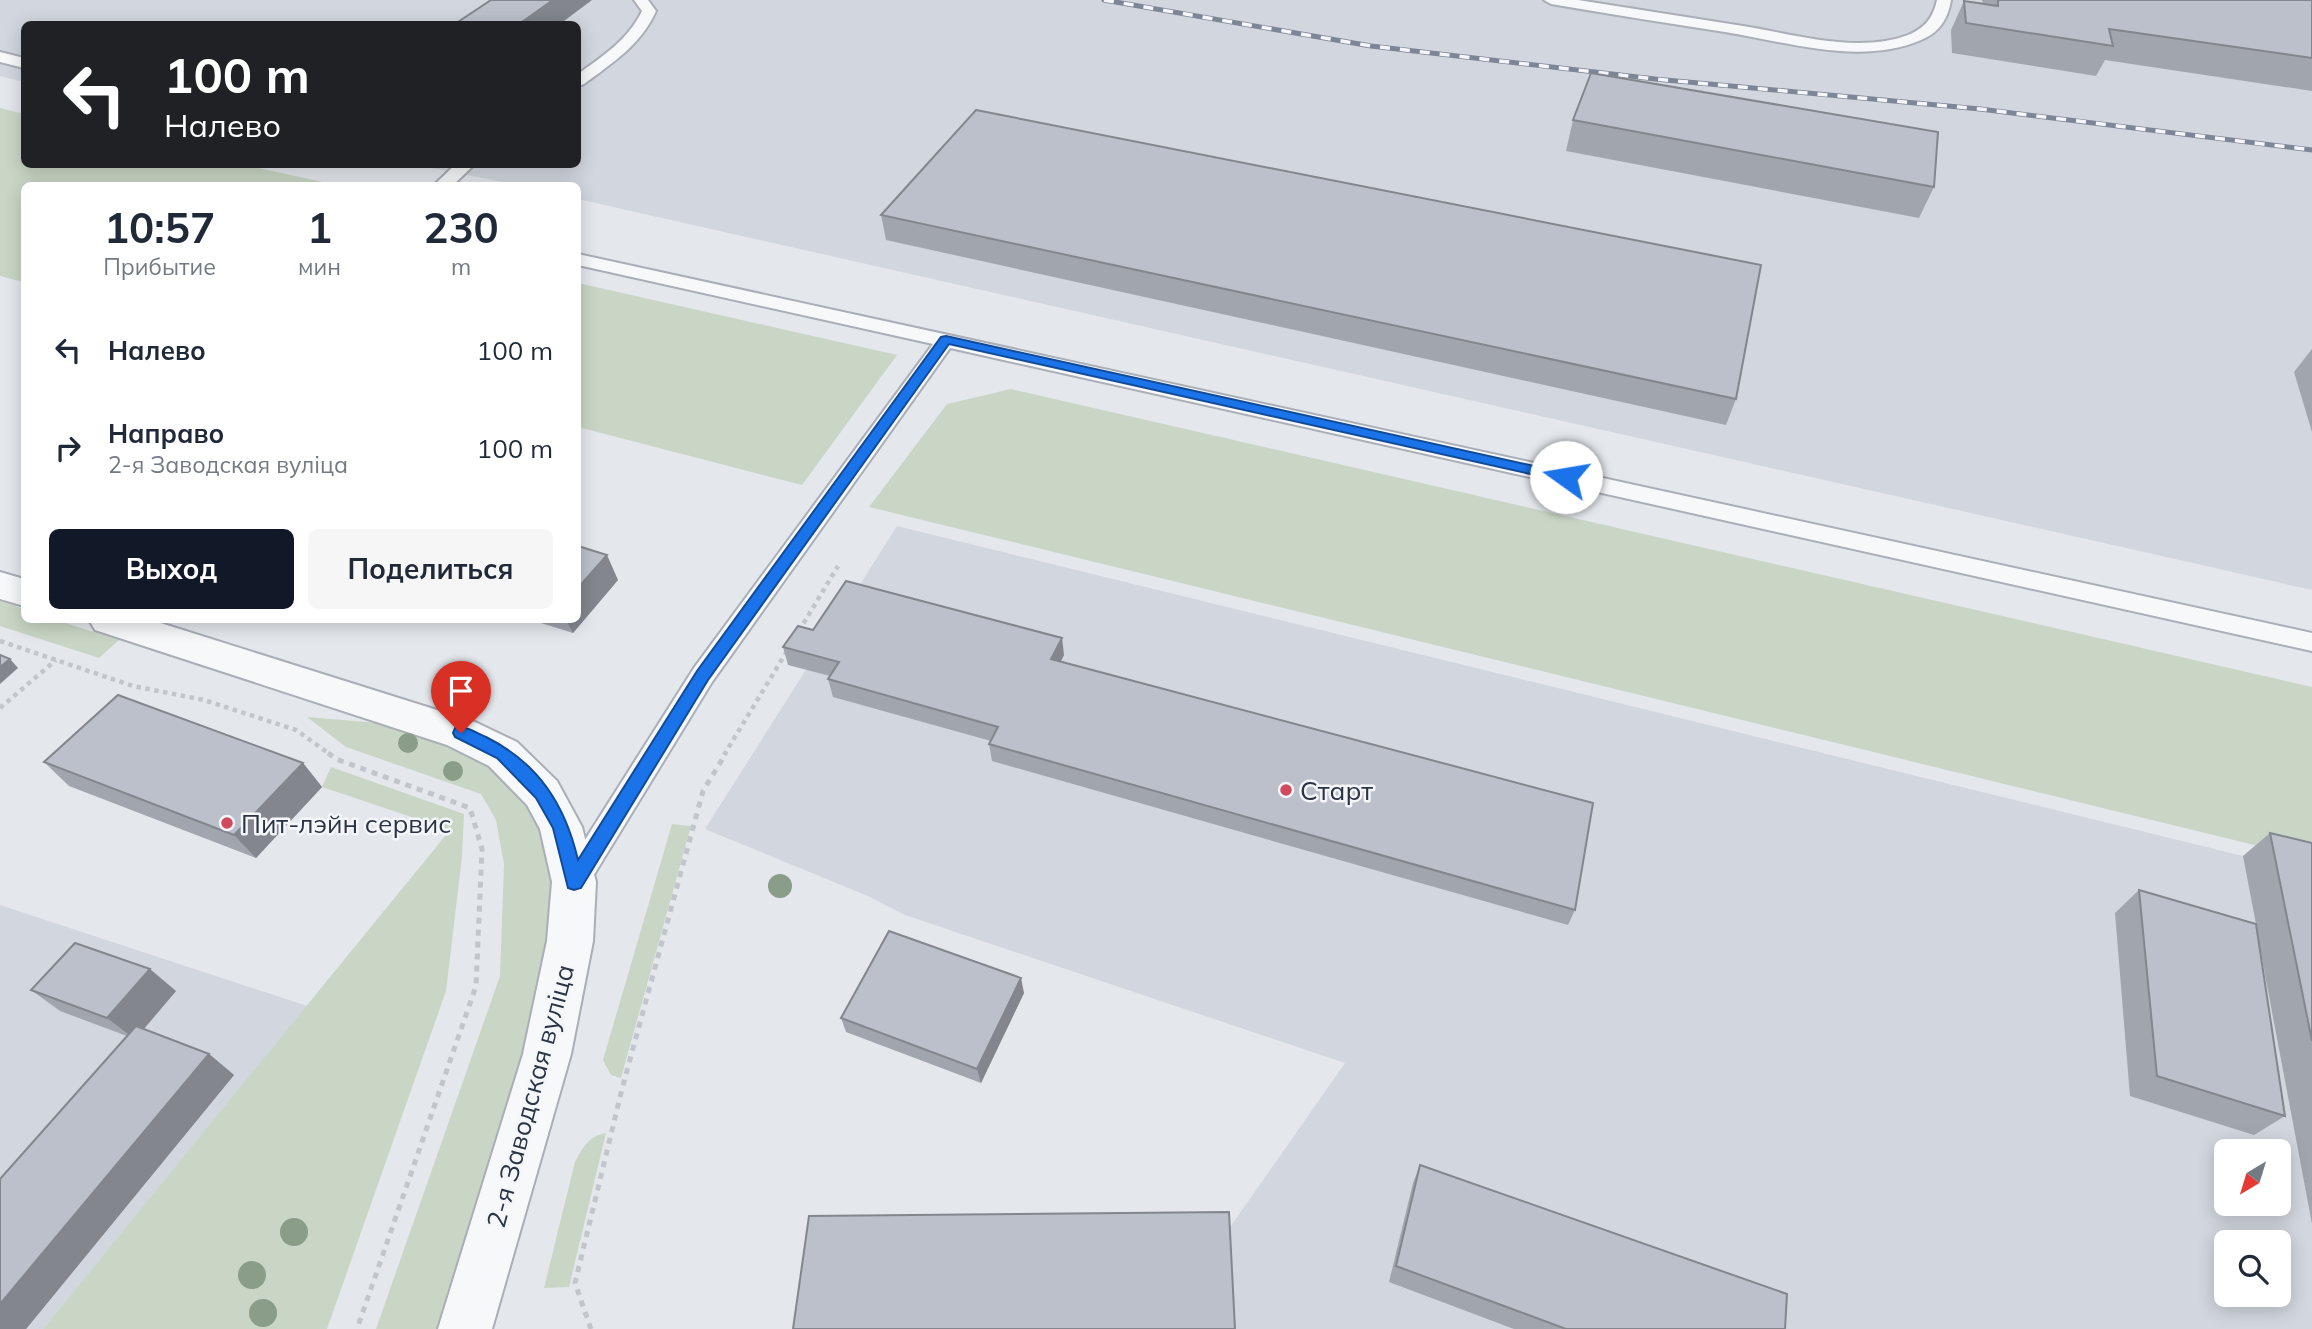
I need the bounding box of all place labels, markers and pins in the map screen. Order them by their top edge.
pin [431,661,491,733]
place label: Старт [1300,774,1373,807]
marker: Старт [1278,782,1294,798]
place label: Пит-лэйн сервис [241,807,451,840]
marker: Пит-лэйн сервис [219,815,235,831]

